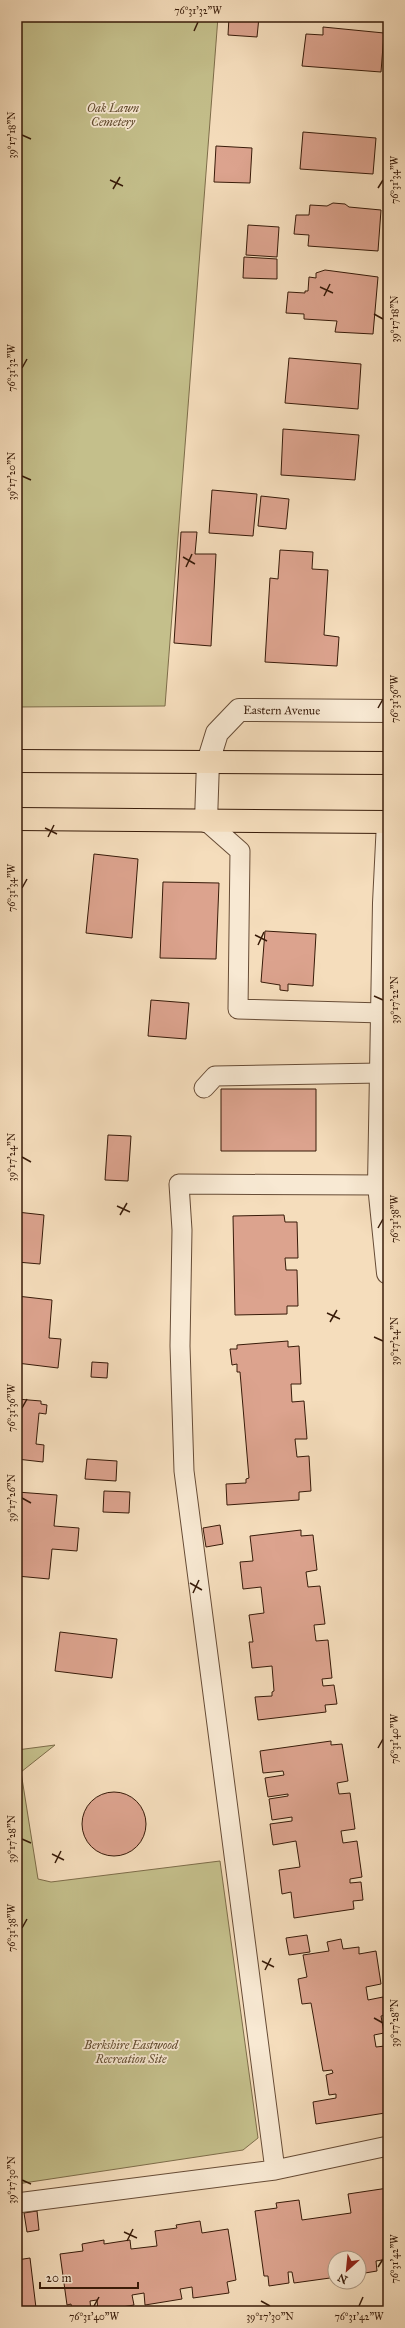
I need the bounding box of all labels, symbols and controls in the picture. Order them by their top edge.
text: 76°31'32"W [174,5,222,17]
park label: Oak Lawn Cemetery [87,101,140,129]
text: 39°17'18"N [6,111,18,159]
text: 76°31'34"W [389,155,401,204]
text: 39°17'18"N [389,295,401,343]
text: 76°31'32"W [6,344,18,392]
text: 39°17'20"N [6,451,18,500]
text: 76°31'36"W [389,675,401,723]
street label: Eastern Avenue [243,703,320,718]
text: 76°31'34"W [6,863,18,912]
text: 39°17'22"N [389,976,401,1024]
text: 39°17'24"N [6,1132,18,1181]
text: 76°31'38"W [389,1195,401,1243]
text: 39°17'24"N [389,1316,401,1365]
text: 76°31'36"W [6,1384,18,1432]
text: 39°17'26"N [6,1474,18,1522]
text: 76°31'40"W [389,1713,401,1764]
text: 39°17'28"N [6,1814,18,1863]
text: 76°31'38"W [6,1904,18,1952]
text: 39°17'28"N [389,1998,401,2047]
park label: Berkshire Eastwood Recreation Site [83,2038,179,2066]
text: 39°17'30"N [6,2156,18,2204]
text: 76°31'42"W [389,2234,401,2284]
north arrow [327,2250,367,2290]
scale bar [40,2264,138,2290]
text: N [335,2270,350,2286]
text: 20 m [46,2271,72,2285]
text: 76°31'40"W [69,2311,120,2323]
text: 39°17'30"N [246,2311,294,2323]
text: 76°31'42"W [334,2311,384,2323]

